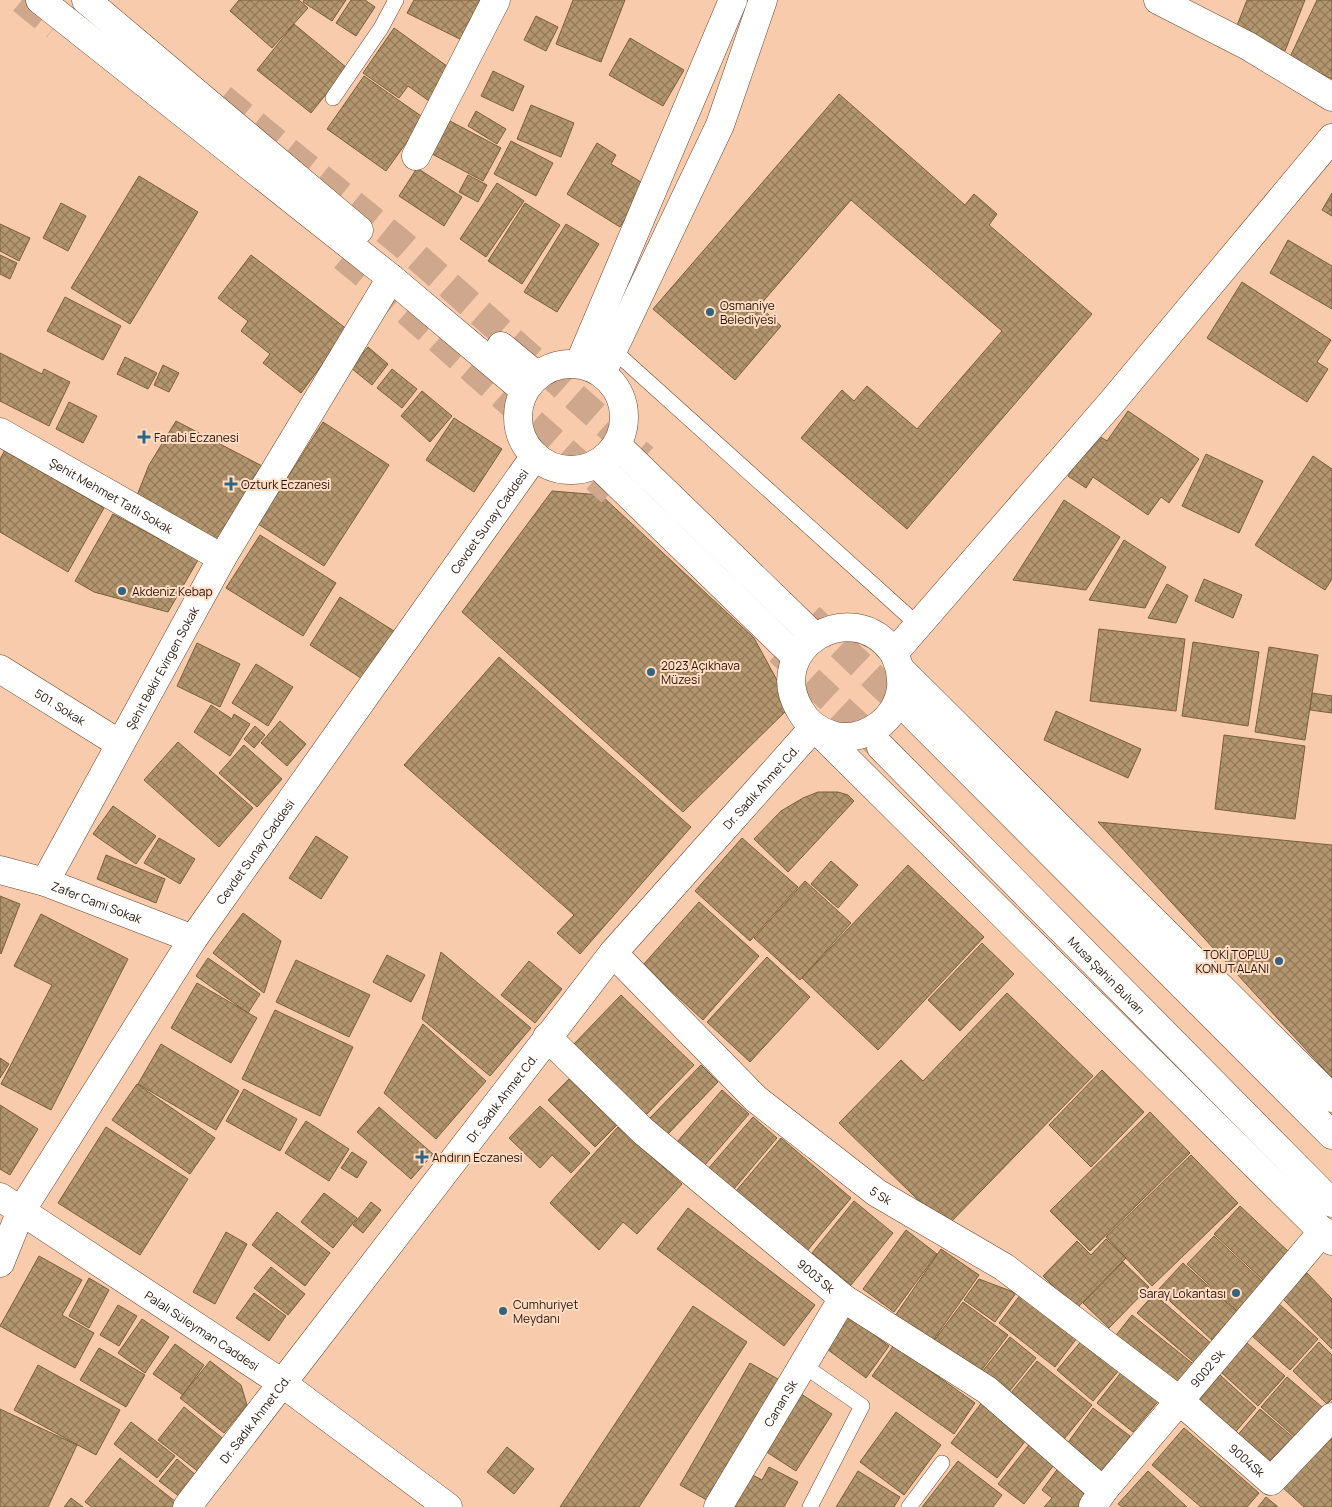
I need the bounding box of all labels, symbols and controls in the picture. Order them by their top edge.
place label: Osmaniye Belediyesi [720,297,776,328]
marker: Osmaniye Belediyesi [704,306,716,318]
place label: Farabi Eczanesi [154,429,239,446]
marker: Farabi Eczanesi [138,431,150,443]
street label: Şehit Mehmet Tatlı Sokak [47,453,177,537]
street label: Cevdet Sunay Caddesi [446,465,532,577]
place label: Ozturk Eczanesi [241,476,330,493]
marker: Ozturk Eczanesi [225,478,237,490]
place label: Akdeniz Kebap [132,583,213,600]
marker: Akdeniz Kebap [116,585,128,597]
street label: Şehit Bekir Evirgen Sokak [121,602,203,732]
place label: 2023 Açıkhava Müzesi [661,657,740,688]
marker: 2023 Açıkhava Müzesi [645,666,657,678]
street label: 501. Sokak [32,684,90,730]
street label: Dr. Sadık Ahmet Cd. [719,741,803,833]
street label: Cevdet Sunay Caddesi [212,796,298,908]
street label: Zafer Cami Sokak [49,877,145,927]
street label: Musa Şahin Bulvarı [1064,933,1149,1018]
place label: TOKİ TOPLU KONUT ALANI [1195,946,1269,977]
marker: TOKİ TOPLU KONUT ALANI [1273,955,1285,967]
street label: Dr. Sadık Ahmet Cd. [462,1050,541,1146]
place label: Andırın Eczanesi [432,1149,523,1166]
marker: Andırın Eczanesi [416,1151,428,1163]
street label: 5 Sk [866,1182,896,1209]
street label: 9003 Sk [794,1255,840,1297]
place label: Saray Lokantası [1139,1285,1226,1302]
street label: Palalı Süleyman Caddesi [141,1286,263,1374]
marker: Saray Lokantası [1230,1287,1242,1299]
place label: Cumhuriyet Meydanı [513,1296,578,1327]
marker: Cumhuriyet Meydanı [497,1305,509,1317]
street label: 9002 Sk [1186,1345,1229,1391]
street label: Dr. Sadık Ahmet Cd. [215,1371,294,1467]
street label: Canan Sk [759,1376,801,1430]
street label: 9004Sk [1225,1439,1269,1481]

